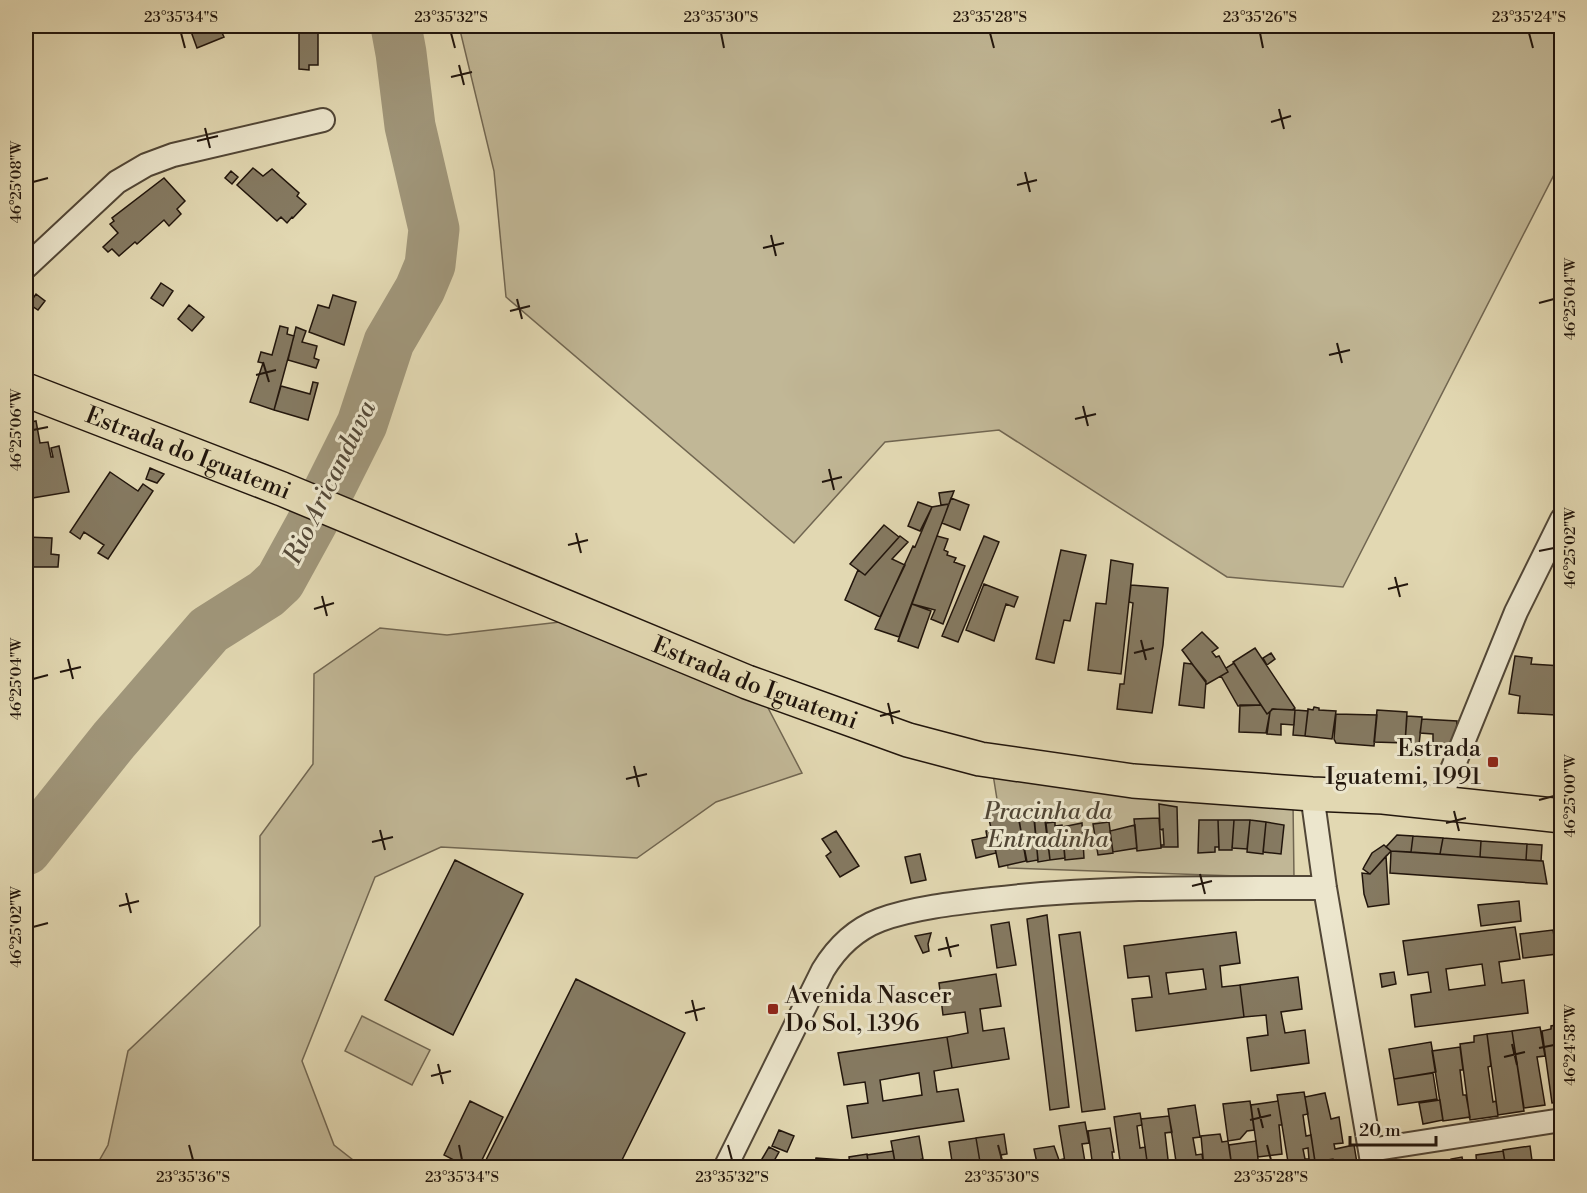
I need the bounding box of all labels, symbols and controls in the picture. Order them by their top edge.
text: 23°35'34"S [144,8,218,27]
text: 23°35'32"S [414,8,488,27]
text: 23°35'30"S [684,8,758,27]
text: 23°35'28"S [953,8,1027,27]
text: 23°35'26"S [1223,8,1297,27]
text: 23°35'24"S [1492,8,1566,27]
text: 46°25'08"W [7,140,26,223]
text: 46°25'04"W [1561,258,1580,340]
text: 46°25'06"W [7,389,26,471]
water label: Rio Aricanduva [276,395,384,570]
street label: Estrada do Iguatemi [81,400,295,507]
text: 46°25'02"W [1561,507,1580,589]
street label: Estrada do Iguatemi [648,630,862,737]
text: 46°25'04"W [7,638,26,720]
place label: Estrada Iguatemi, 1991 [1326,734,1482,792]
text: 46°25'00"W [1561,754,1580,838]
marker: Estrada Iguatemi, 1991 [1486,755,1500,769]
park label: Pracinha da Entradinha [983,797,1113,855]
text: 46°25'02"W [7,886,26,968]
place label: Avenida Nascer Do Sol, 1396 [784,981,952,1039]
marker: Avenida Nascer Do Sol, 1396 [766,1002,780,1016]
text: 46°24'58"W [1561,1004,1580,1086]
scale bar [1350,1109,1436,1147]
text: 20 m [1359,1119,1401,1142]
text: 23°35'36"S [156,1168,230,1187]
text: 23°35'34"S [425,1168,499,1187]
text: 23°35'32"S [695,1168,769,1187]
text: 23°35'30"S [965,1168,1039,1187]
text: 23°35'28"S [1234,1168,1308,1187]

